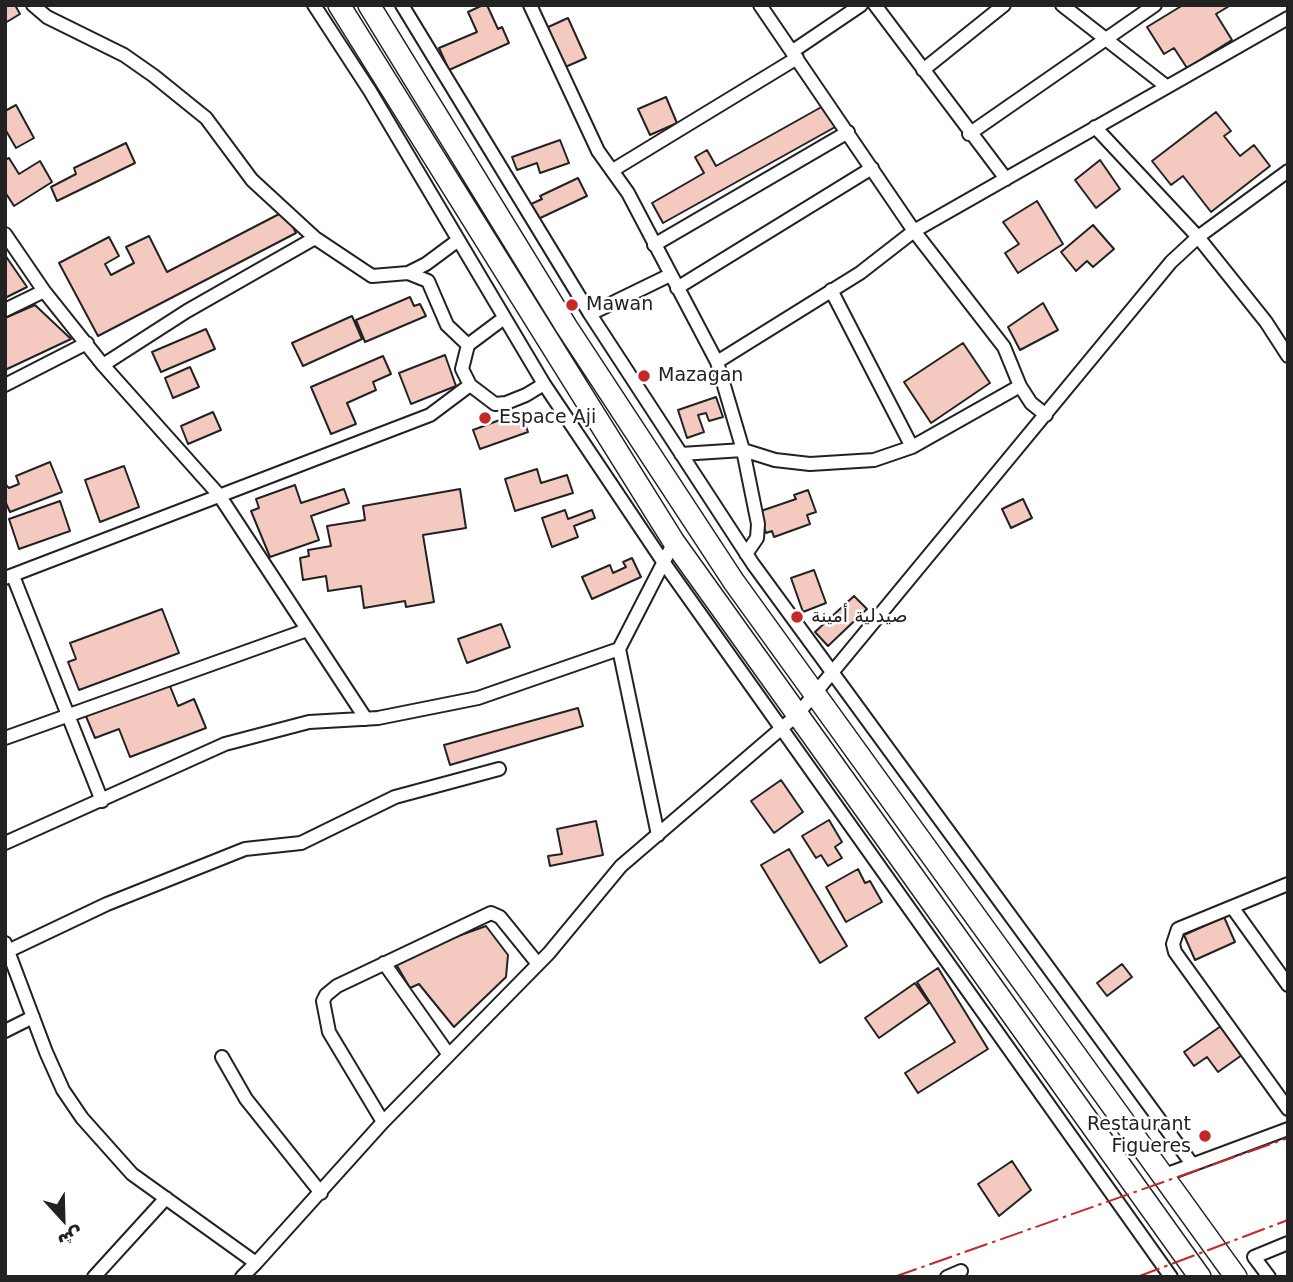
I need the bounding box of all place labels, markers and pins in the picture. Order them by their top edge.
place label: Mawan [586,294,653,316]
marker: Mawan [564,297,580,313]
place label: Mazagan [658,365,743,387]
marker: Mazagan [636,368,652,384]
place label: Espace Aji [499,407,596,429]
marker: Espace Aji [477,410,493,426]
place label: صيدلية أمينة [811,606,908,628]
marker: صيدلية أمينة [789,609,805,625]
place label: Restaurant Figueres [1087,1114,1191,1158]
marker: Restaurant Figueres [1197,1128,1213,1144]

